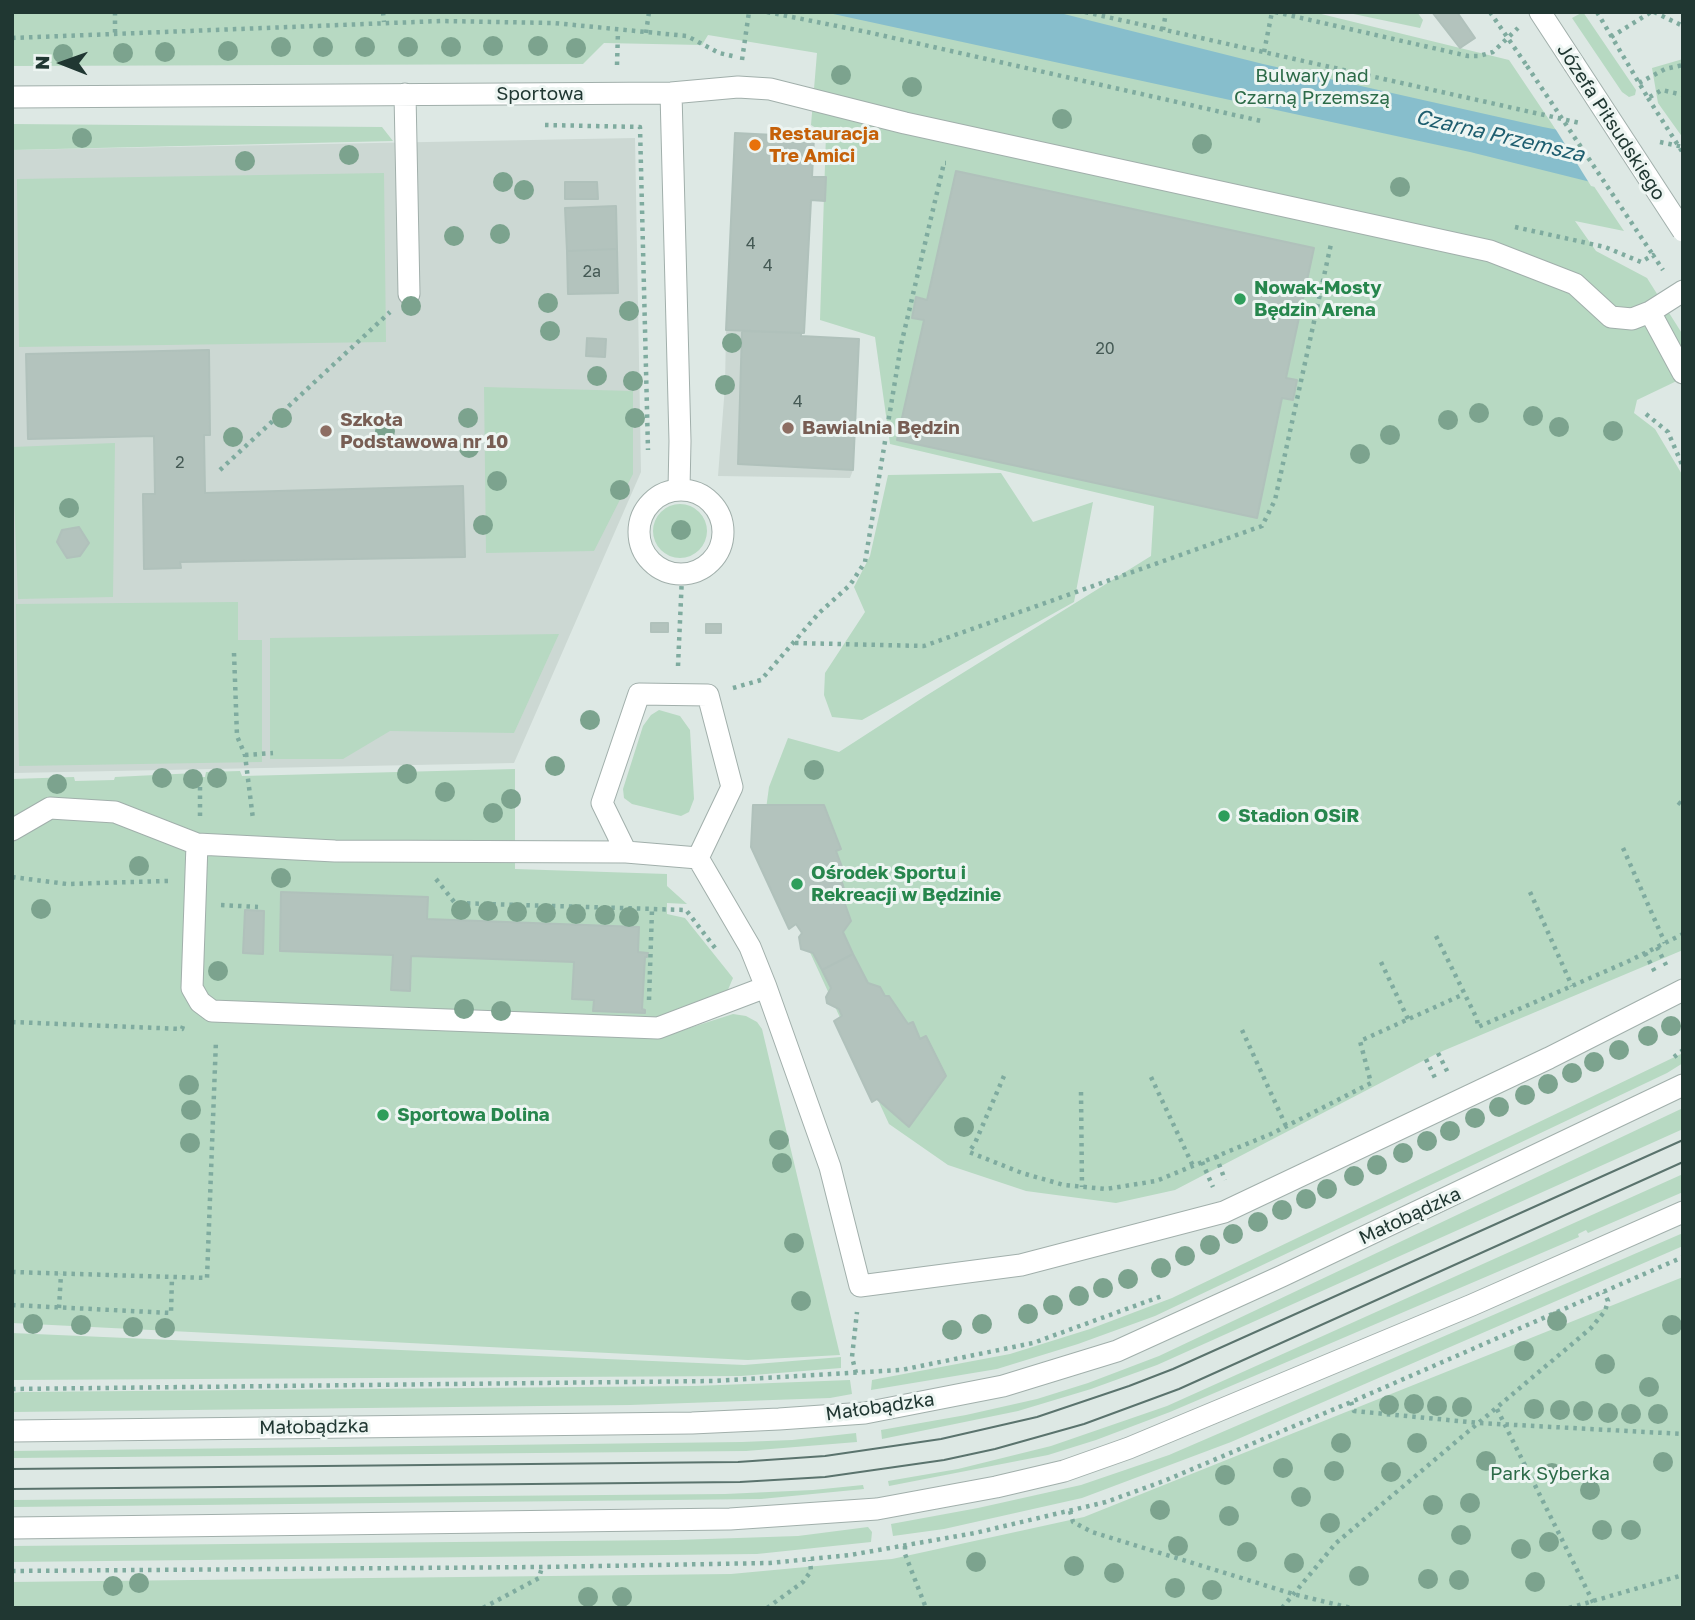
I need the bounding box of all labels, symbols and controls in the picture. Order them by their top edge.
north arrow [28,28,98,98]
street label: Józefa Piłsudskiego [1552,40,1670,204]
text: N [30,55,53,70]
park label: Bulwary nad Czarną Przemszą [1234,65,1390,109]
street label: Sportowa [496,83,584,105]
water label: Czarna Przemsza [1413,104,1587,168]
place label: Restauracja Tre Amici [769,123,879,167]
marker: Restauracja Tre Amici [747,137,763,153]
house number: 4 [746,234,756,254]
house number: 4 [763,256,773,276]
house number: 2a [583,262,601,282]
place label: Nowak-Mosty Będzin Arena [1254,277,1382,321]
marker: Nowak-Mosty Będzin Arena [1232,291,1248,307]
house number: 20 [1095,339,1115,359]
house number: 4 [793,392,803,412]
place label: Szkoła Podstawowa nr 10 [340,409,508,453]
place label: Bawialnia Będzin [802,417,960,439]
marker: Bawialnia Będzin [780,420,796,436]
marker: Szkoła Podstawowa nr 10 [318,423,334,439]
house number: 2 [175,453,185,473]
place label: Stadion OSiR [1238,805,1359,827]
marker: Stadion OSiR [1216,808,1232,824]
place label: Ośrodek Sportu i Rekreacji w Będzinie [811,862,1001,906]
marker: Ośrodek Sportu i Rekreacji w Będzinie [789,876,805,892]
place label: Sportowa Dolina [397,1104,550,1126]
marker: Sportowa Dolina [375,1107,391,1123]
street label: Małobądzka [1355,1182,1465,1250]
street label: Małobądzka [824,1388,936,1426]
street label: Małobądzka [259,1415,369,1439]
park label: Park Syberka [1490,1463,1610,1485]

